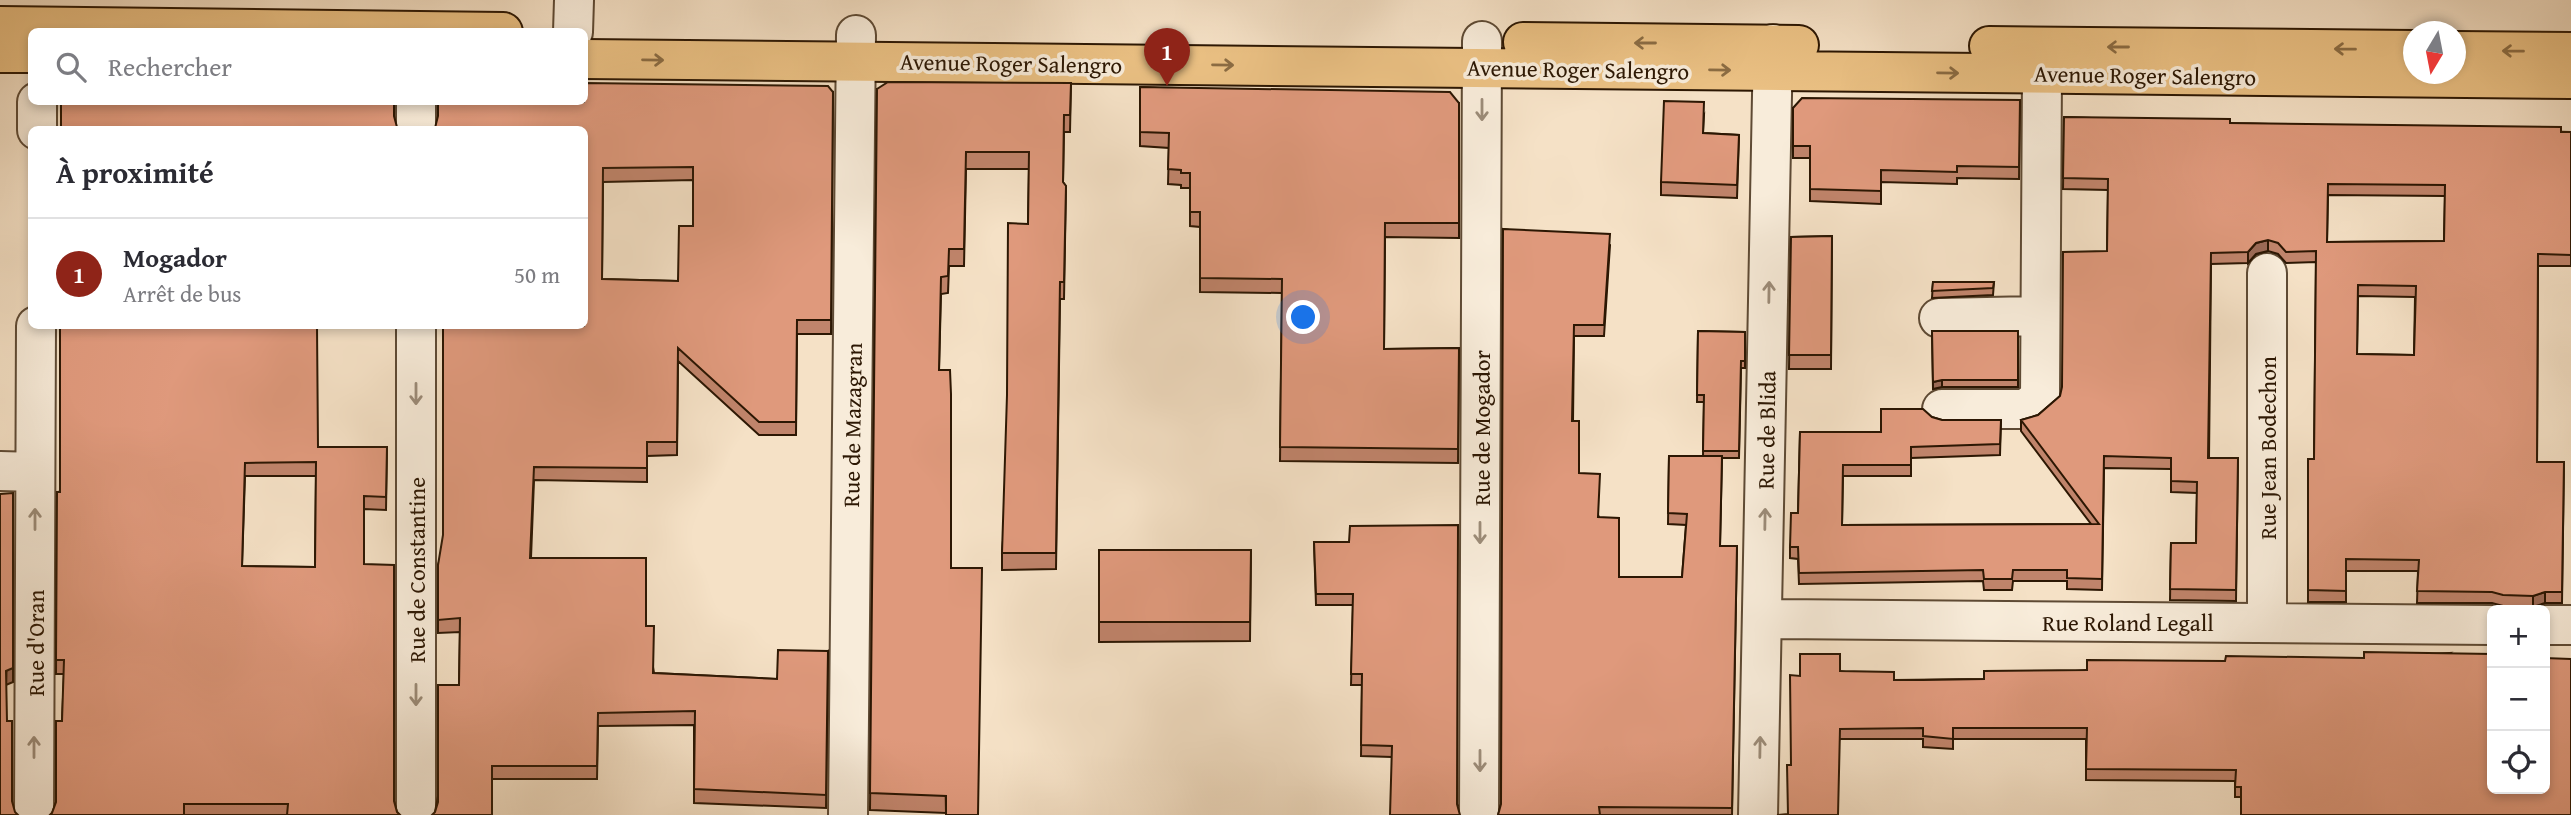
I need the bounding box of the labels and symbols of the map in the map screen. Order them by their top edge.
north arrow [2403,21,2466,84]
pin: 1 [1144,28,1190,86]
one-way arrow [1634,36,1657,50]
one-way arrow [2107,40,2130,54]
one-way arrow [2334,42,2357,56]
one-way arrow [2502,44,2525,58]
street label: Avenue Roger Salengro [900,45,1122,81]
street label: Avenue Roger Salengro [1467,51,1689,87]
one-way arrow [641,53,664,67]
street label: Avenue Roger Salengro [2034,57,2256,93]
one-way arrow [1211,58,1234,72]
one-way arrow [1708,64,1731,77]
one-way arrow [1936,66,1959,79]
one-way arrow [1475,98,1489,121]
one-way arrow [1762,281,1776,304]
your location [1286,300,1320,334]
street label: Rue de Mazagran [834,342,870,508]
street label: Rue de Mogador [1465,349,1498,506]
street label: Rue Jean Bodechon [2251,356,2284,540]
street label: Rue de Blida [1748,370,1784,490]
one-way arrow [409,382,423,405]
street label: Rue de Constantine [400,477,433,663]
one-way arrow [28,508,42,531]
one-way arrow [1758,508,1772,531]
one-way arrow [1473,521,1487,544]
street label: Rue d'Oran [19,590,52,696]
street label: Rue Roland Legall [2042,606,2214,639]
one-way arrow [409,683,423,706]
one-way arrow [27,736,41,759]
one-way arrow [1753,736,1766,759]
one-way arrow [1473,749,1487,772]

